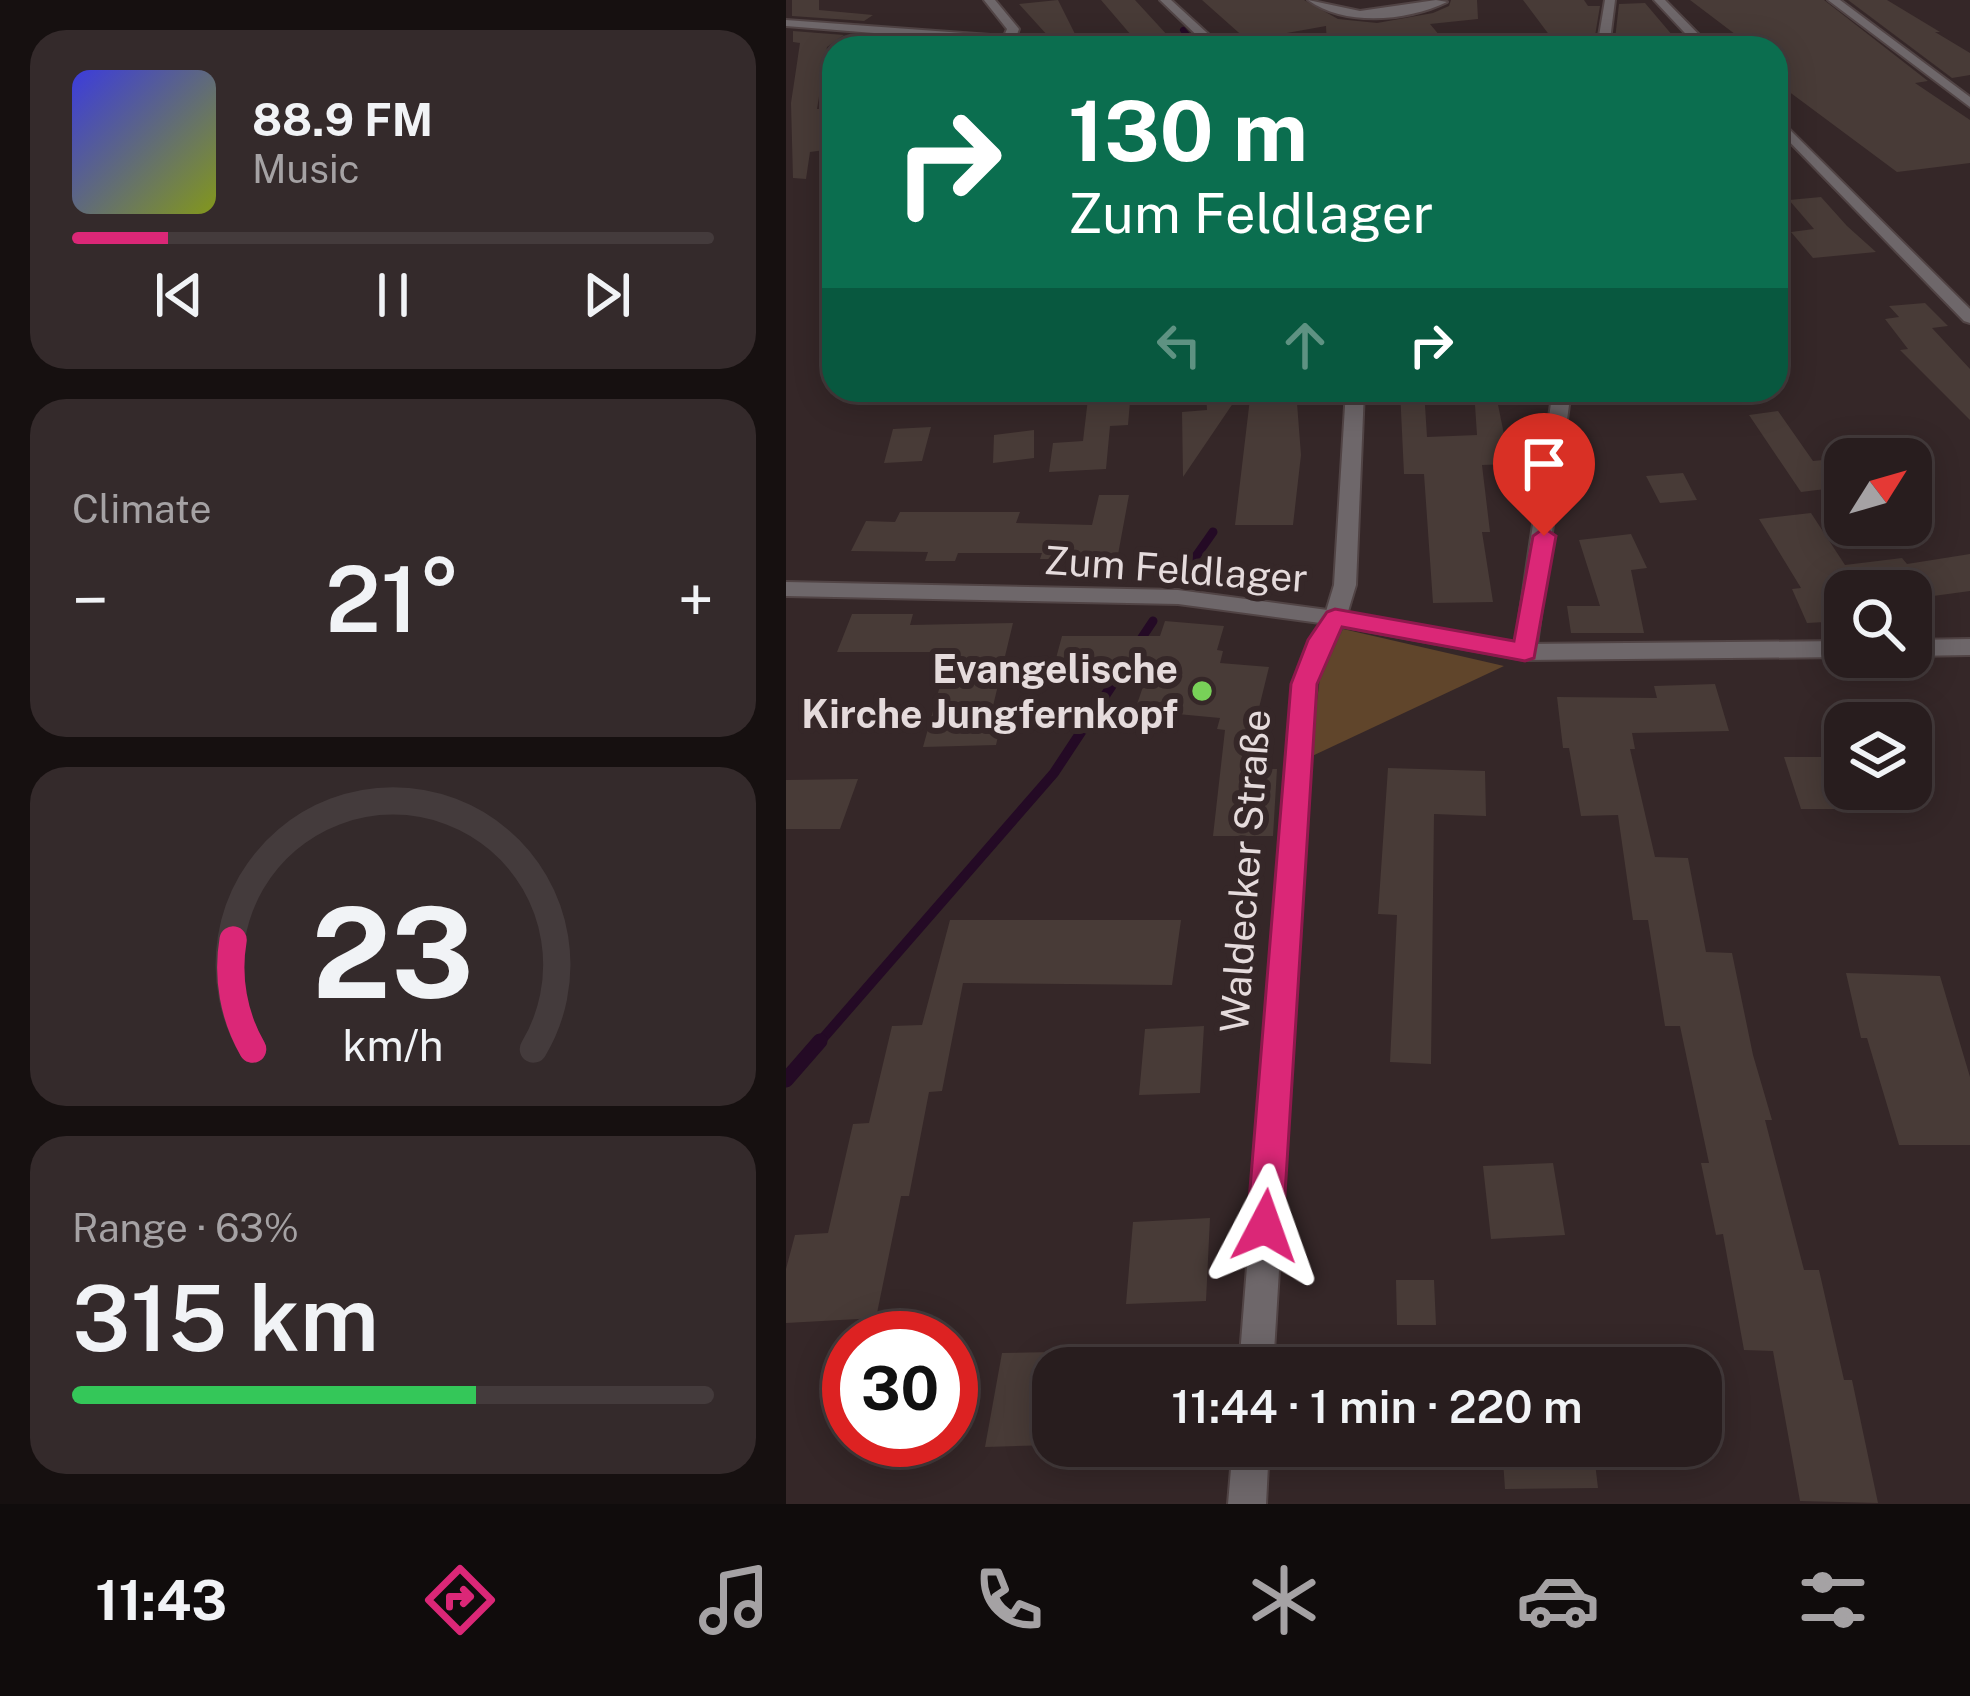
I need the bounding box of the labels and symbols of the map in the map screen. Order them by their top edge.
pin [1493,413,1595,536]
north arrow [1824,438,1932,546]
street label: Zum Feldlager [1043,537,1309,601]
place label: Evangelische Kirche Jungfernkopf [801,646,1178,737]
marker: Evangelische Kirche Jungfernkopf [1189,678,1215,704]
street label: Waldecker Straße [1211,708,1279,1034]
position arrow [1202,1163,1328,1289]
speed limit sign: 30 [822,1311,978,1467]

